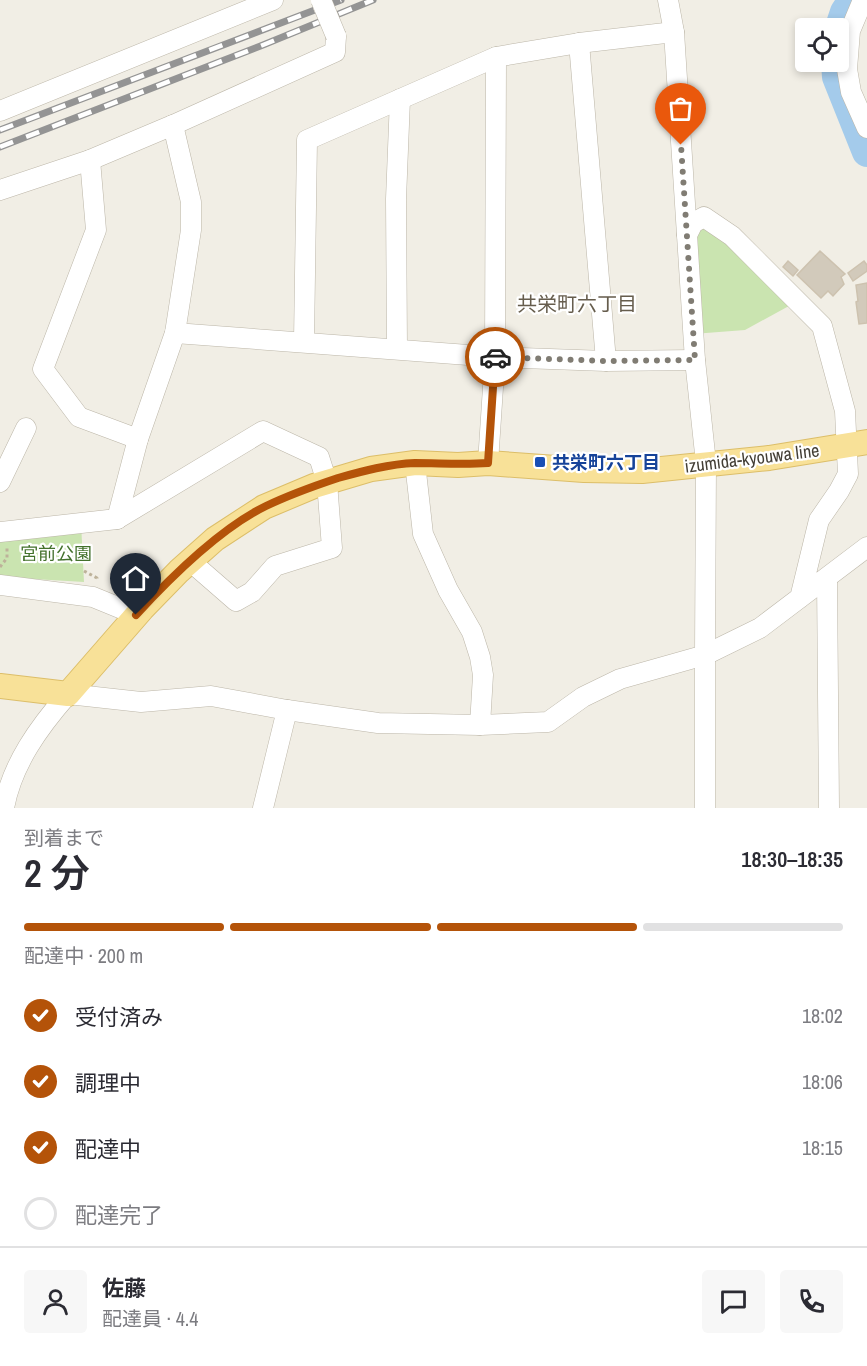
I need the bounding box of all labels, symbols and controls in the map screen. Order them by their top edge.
map controls [795,18,849,72]
button: locate [795,18,849,72]
pin [655,83,706,145]
icon: bag [664,92,697,125]
district label: 共栄町六丁目 [517,290,637,317]
courier [465,327,525,387]
icon: car [479,341,512,374]
street label: izumida-kyouwa line [683,437,821,479]
place label: 共栄町六丁目 [552,450,660,475]
marker: 共栄町六丁目 [533,455,547,469]
park label: 宮前公園 [20,541,92,566]
pin [110,553,161,615]
icon: home [119,562,152,595]
text: 到着まで [24,824,104,851]
text: 18:30–18:35 [741,844,843,874]
text: 2 分 [24,847,90,899]
text: 配達中 · 200 m [24,942,143,969]
icon: check [24,999,57,1032]
text: 受付済み [75,1002,163,1032]
text: 18:02 [802,1002,843,1029]
icon: check [24,1065,57,1098]
text: 調理中 [75,1068,141,1098]
text: 18:06 [802,1068,843,1095]
icon: check [24,1131,57,1164]
text: 配達中 [75,1134,141,1164]
text: 18:15 [802,1134,843,1161]
text: 配達完了 [75,1200,163,1230]
button: person [24,1270,87,1333]
button: chat [702,1270,765,1333]
button: phone [780,1270,843,1333]
text: 佐藤 [102,1273,146,1303]
text: 配達員 · 4.4 [102,1305,198,1332]

